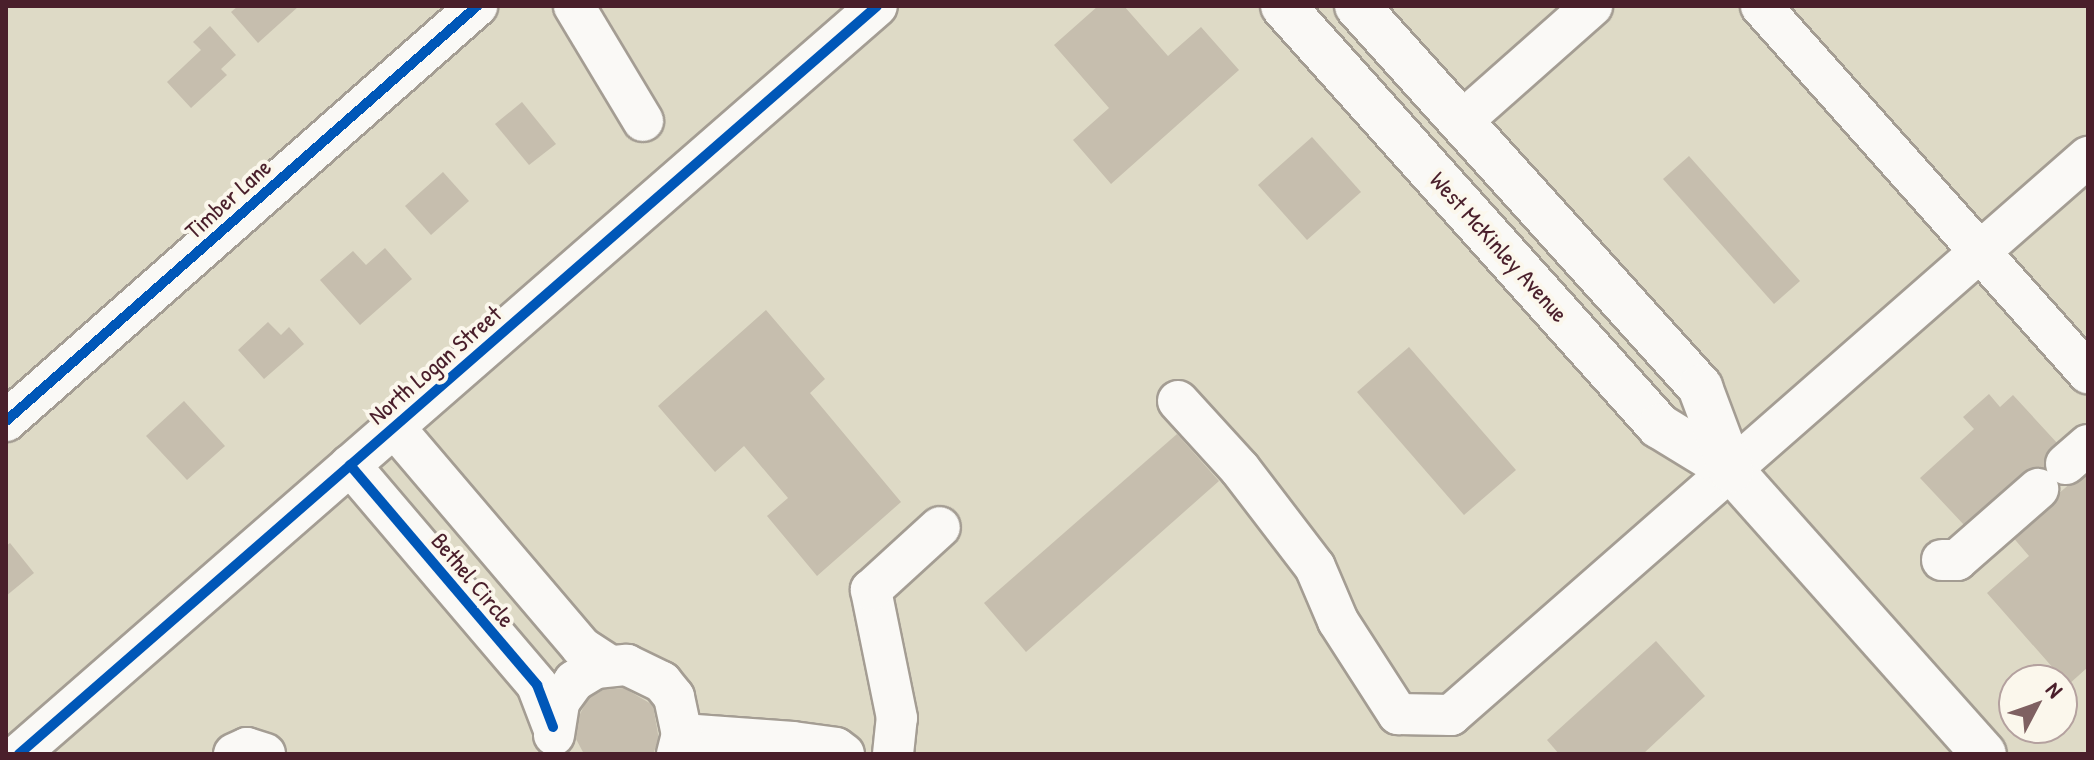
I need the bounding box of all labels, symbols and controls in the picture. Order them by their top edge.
street label: Timber Lane [179,153,277,245]
street label: West McKinley Avenue [1424,166,1574,328]
street label: North Logan Street [363,300,507,430]
street label: Bethel Circle [425,527,521,633]
north arrow [1998,664,2078,744]
text: N [2039,675,2070,704]

